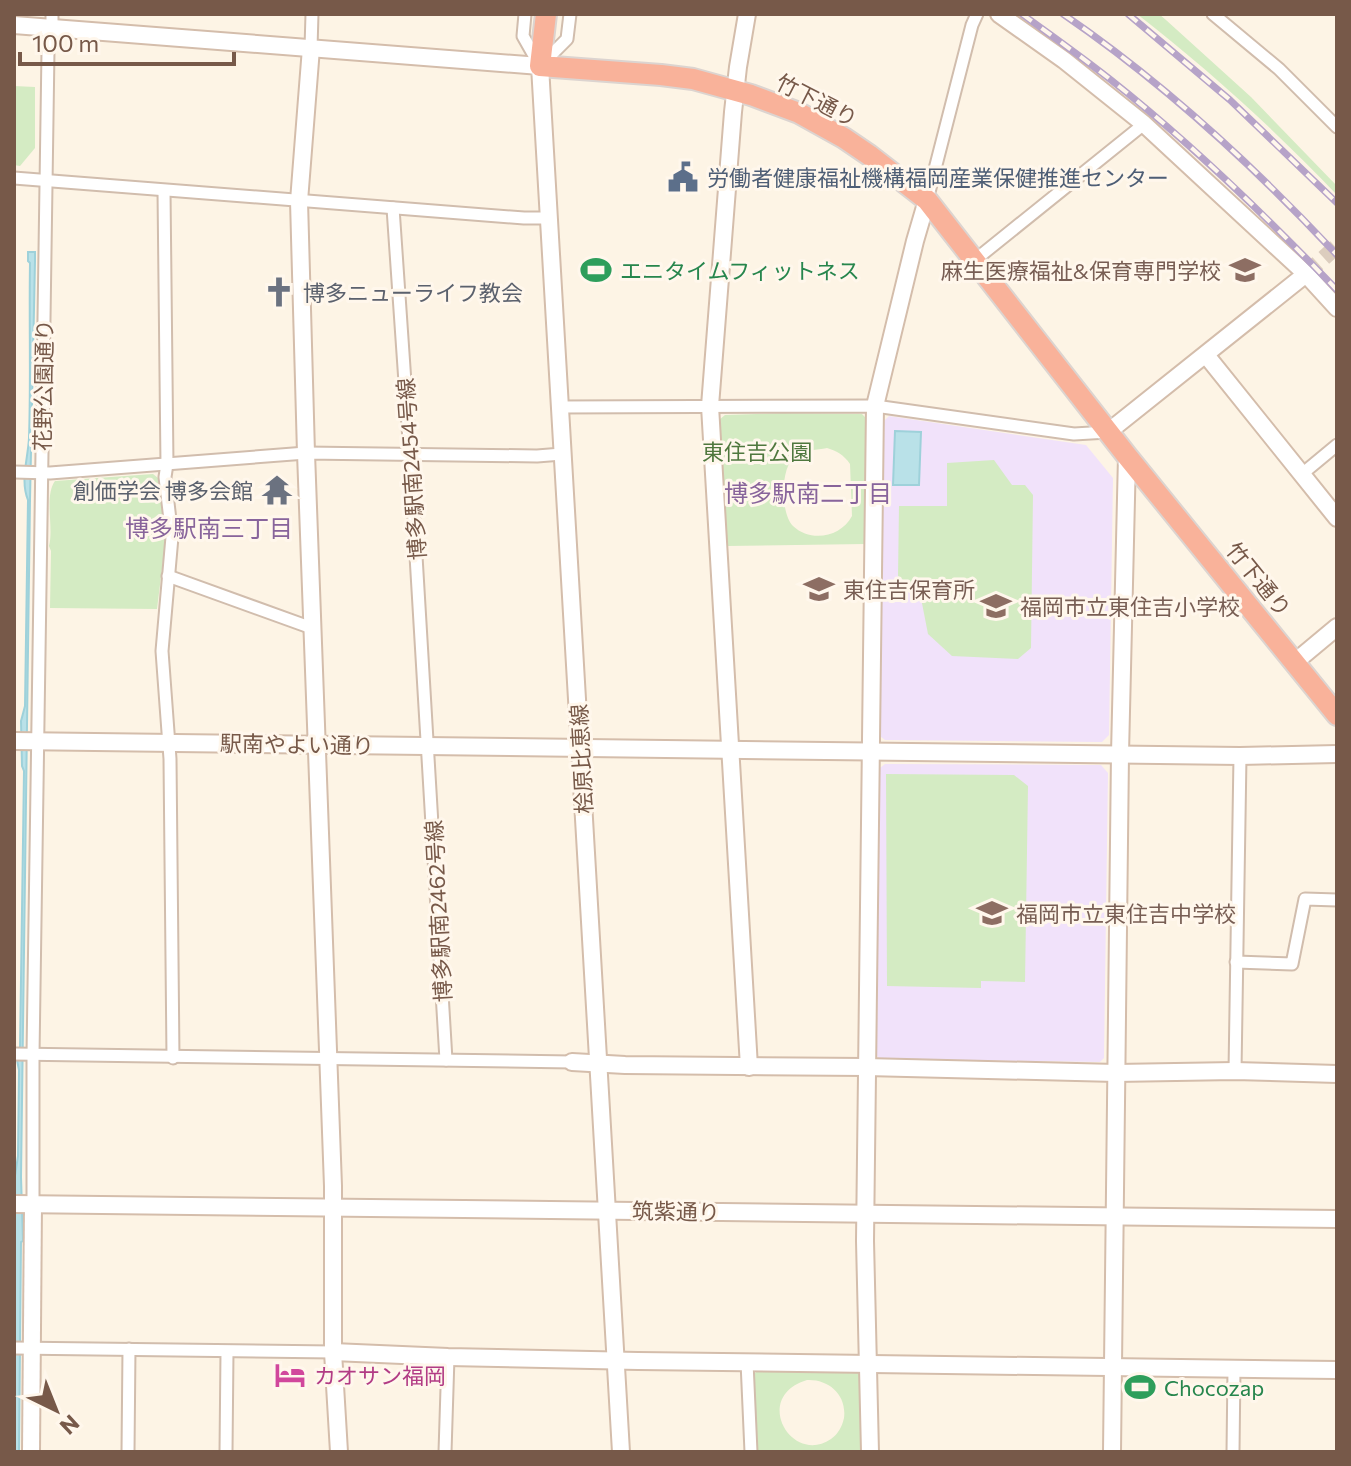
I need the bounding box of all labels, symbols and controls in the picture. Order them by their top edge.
scale bar [20,16,234,66]
text: 100 m [32,28,99,57]
street label: 竹下通り [772,68,862,132]
public building icon: 労働者健康福祉機構福岡産業保健推進センター [666,160,700,194]
place label: 労働者健康福祉機構福岡産業保健推進センター [707,164,1169,191]
sports icon: エニタイムフィットネス [579,253,613,287]
school or university icon: 麻生医療福祉&保育専門学校 [1228,253,1262,287]
place label: エニタイムフィットネス [620,257,860,284]
place label: 麻生医療福祉&保育専門学校 [941,257,1221,284]
church icon: 博多ニューライフ教会 [262,275,296,309]
place label: 博多ニューライフ教会 [303,279,523,306]
street label: 花野公園通り [28,319,58,451]
street label: 博多駅南2454号線 [391,377,431,561]
park label: 東住吉公園 [702,438,812,465]
temple icon: 創価学会 博多会館 [260,473,294,507]
place label: 創価学会 博多会館 [73,477,253,504]
district label: 博多駅南二丁目 [724,478,892,507]
district label: 博多駅南三丁目 [125,513,293,542]
street label: 竹下通り [1221,536,1297,622]
school or university icon: 東住吉保育所 [802,572,836,606]
place label: 東住吉保育所 [843,576,975,603]
school or university icon: 福岡市立東住吉小学校 [979,589,1013,623]
place label: 福岡市立東住吉小学校 [1020,593,1240,620]
street label: 桧原比恵線 [565,703,597,815]
street label: 駅南やよい通り [220,729,374,759]
street label: 博多駅南2462号線 [420,819,456,1003]
school or university icon: 福岡市立東住吉中学校 [975,896,1009,930]
place label: 福岡市立東住吉中学校 [1016,900,1236,927]
street label: 筑紫通り [632,1197,720,1225]
hotel icon: カオサン福岡 [273,1358,307,1392]
place label: カオサン福岡 [314,1362,446,1389]
north arrow [16,1370,96,1450]
sports icon: Chocozap [1123,1370,1157,1404]
place label: Chocozap [1164,1374,1264,1401]
text: N [55,1409,85,1440]

